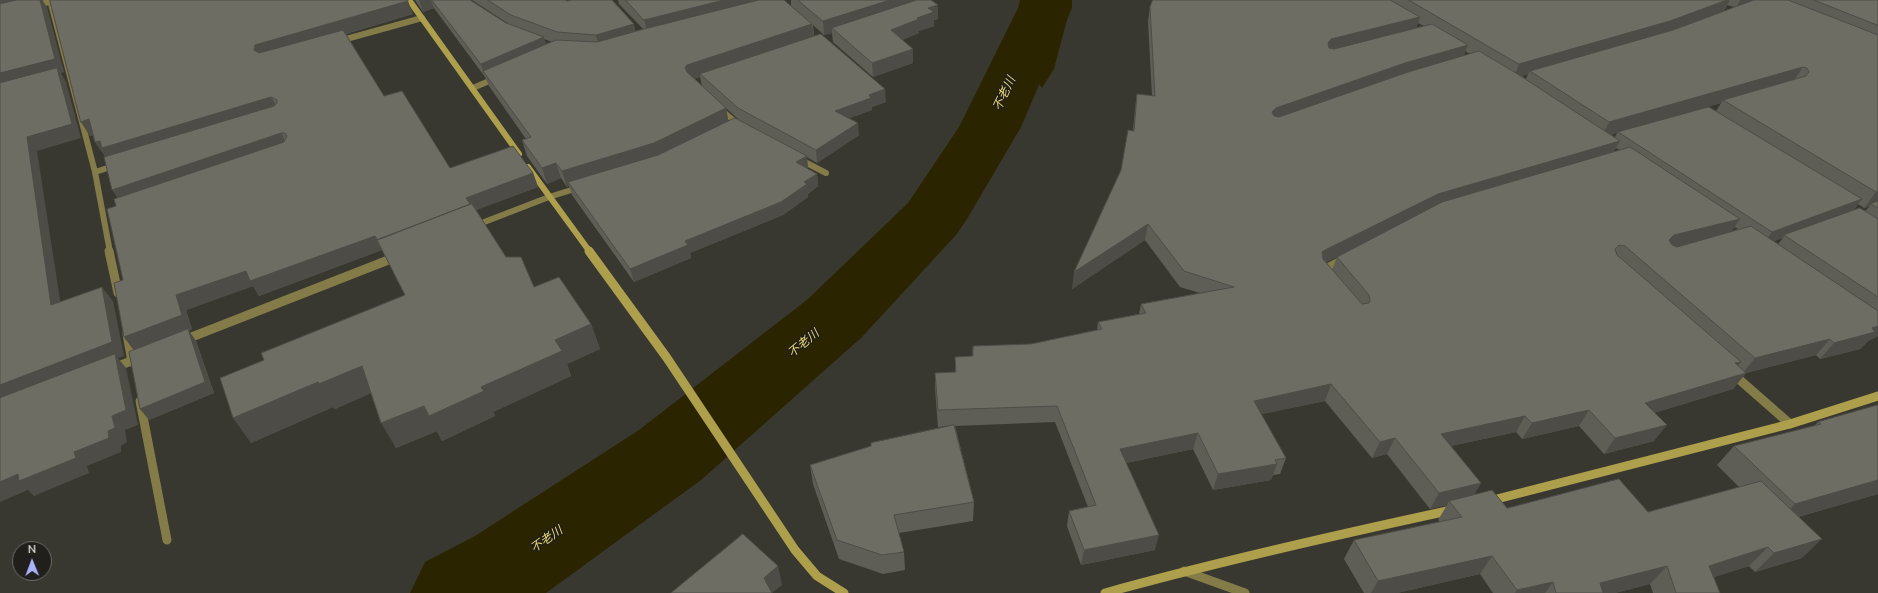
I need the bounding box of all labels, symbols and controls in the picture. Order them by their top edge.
water label: 不老川 [991,75,1019,113]
water label: 不老川 [786,327,822,361]
water label: 不老川 [528,524,566,556]
north arrow [12,541,52,581]
text: N [28,542,36,557]

